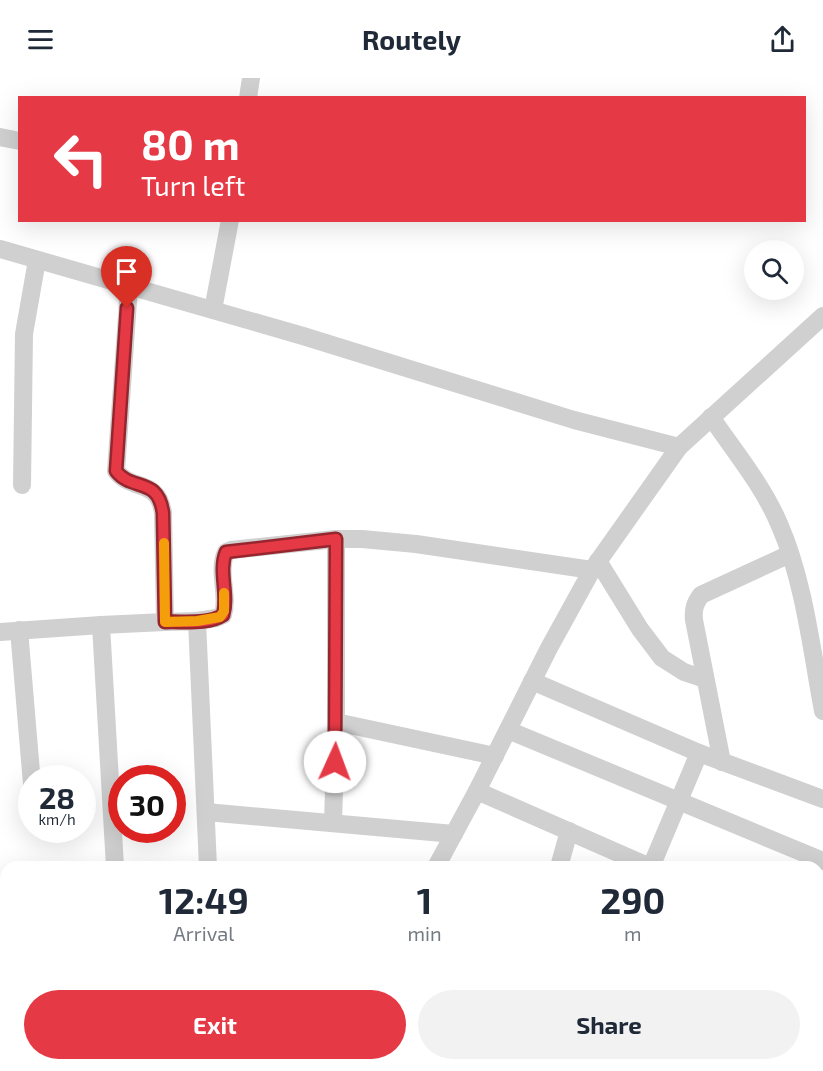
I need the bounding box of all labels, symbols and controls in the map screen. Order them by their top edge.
icon: menu [24,23,57,56]
text: Routely [362,23,461,55]
icon: share [766,23,799,56]
text: 80 m [141,118,240,168]
icon: left [42,120,120,198]
text: Turn left [141,169,245,201]
map controls [744,240,804,300]
button: search [744,240,804,300]
pin [101,246,152,308]
icon: arrive [110,255,143,288]
position arrow [303,730,367,794]
speed limit sign: 30 [108,765,186,843]
text: 28 [39,779,75,815]
text: km/h [38,810,76,828]
text: 12:49 [159,878,249,921]
text: 1 [417,878,432,921]
text: 290 [600,878,665,921]
text: Arrival [173,921,234,945]
text: min [407,921,442,945]
text: m [624,921,642,945]
button: Exit [24,990,406,1059]
button: Share [418,990,800,1059]

